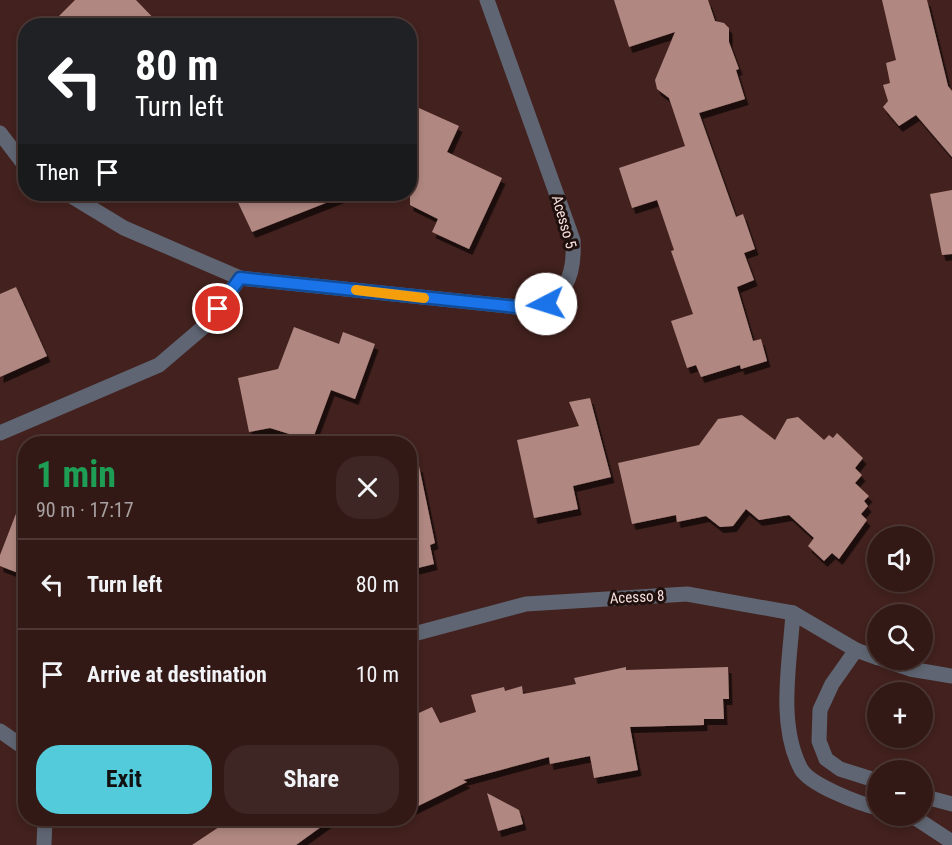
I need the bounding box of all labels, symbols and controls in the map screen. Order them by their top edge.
text: 80 m [135,41,218,90]
icon: left [36,42,114,120]
text: Turn left [135,91,224,123]
icon: arrive [91,156,124,189]
text: Then [36,160,79,185]
street label: Acesso 5 [548,193,580,251]
position arrow [514,272,578,336]
pin [192,283,243,334]
icon: arrive [201,292,234,325]
text: 1 min [36,454,116,496]
button: close [336,456,399,519]
text: 90 m · 17:17 [36,498,134,522]
map controls [867,526,933,826]
button: sound [867,526,933,592]
icon: left [36,568,69,601]
text: Turn left [87,572,162,597]
text: 80 m [356,572,399,597]
street label: Acesso 8 [609,587,665,607]
button: search [867,604,933,670]
icon: arrive [36,658,69,691]
text: Arrive at destination [87,662,267,687]
text: 10 m [356,662,399,687]
button: + [867,682,933,748]
button: Exit [36,745,212,814]
button: Share [224,745,399,814]
button: − [867,760,933,826]

